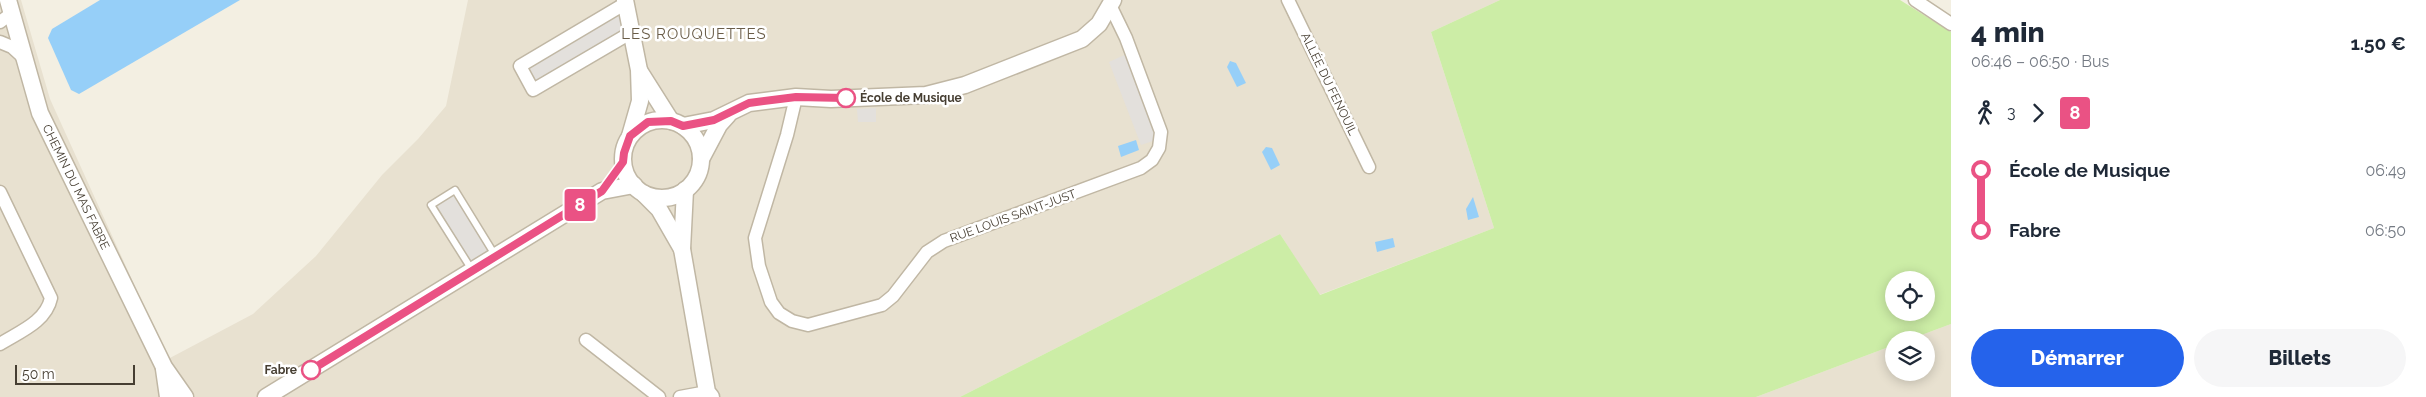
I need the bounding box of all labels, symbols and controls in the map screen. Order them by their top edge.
text: 4 min [1971,16,2045,49]
district label: LES ROUQUETTES [621,25,767,43]
street label: ALLÉE DU FENOUIL [1298,31,1360,137]
text: 1.50 € [2350,32,2406,54]
text: 06:46 – 06:50 · Bus [1971,52,2109,71]
marker: École de Musique [836,88,856,108]
place label: École de Musique [860,90,962,105]
icon: walk [1971,99,1999,127]
icon: forward [2024,99,2052,127]
text: 8 [2070,102,2080,123]
text: 3 [2007,103,2016,122]
street label: CHEMIN DU MAS FABRE [40,122,112,252]
text: École de Musique [2009,159,2170,181]
text: 06:49 [2365,161,2406,180]
street label: RUE LOUIS SAINT-JUST [948,186,1079,245]
line badge: 8 [564,189,596,221]
text: 8 [575,194,585,215]
text: Fabre [2009,219,2061,241]
text: 06:50 [2365,221,2406,240]
map controls [1885,271,1935,381]
button: locate [1885,271,1935,321]
button: Démarrer [1971,329,2184,387]
button: Billets [2194,329,2406,387]
button: layers [1885,331,1935,381]
marker: Fabre [301,360,321,380]
scale bar [15,362,135,385]
place label: Fabre [264,363,297,377]
text: 50 m [22,366,55,382]

